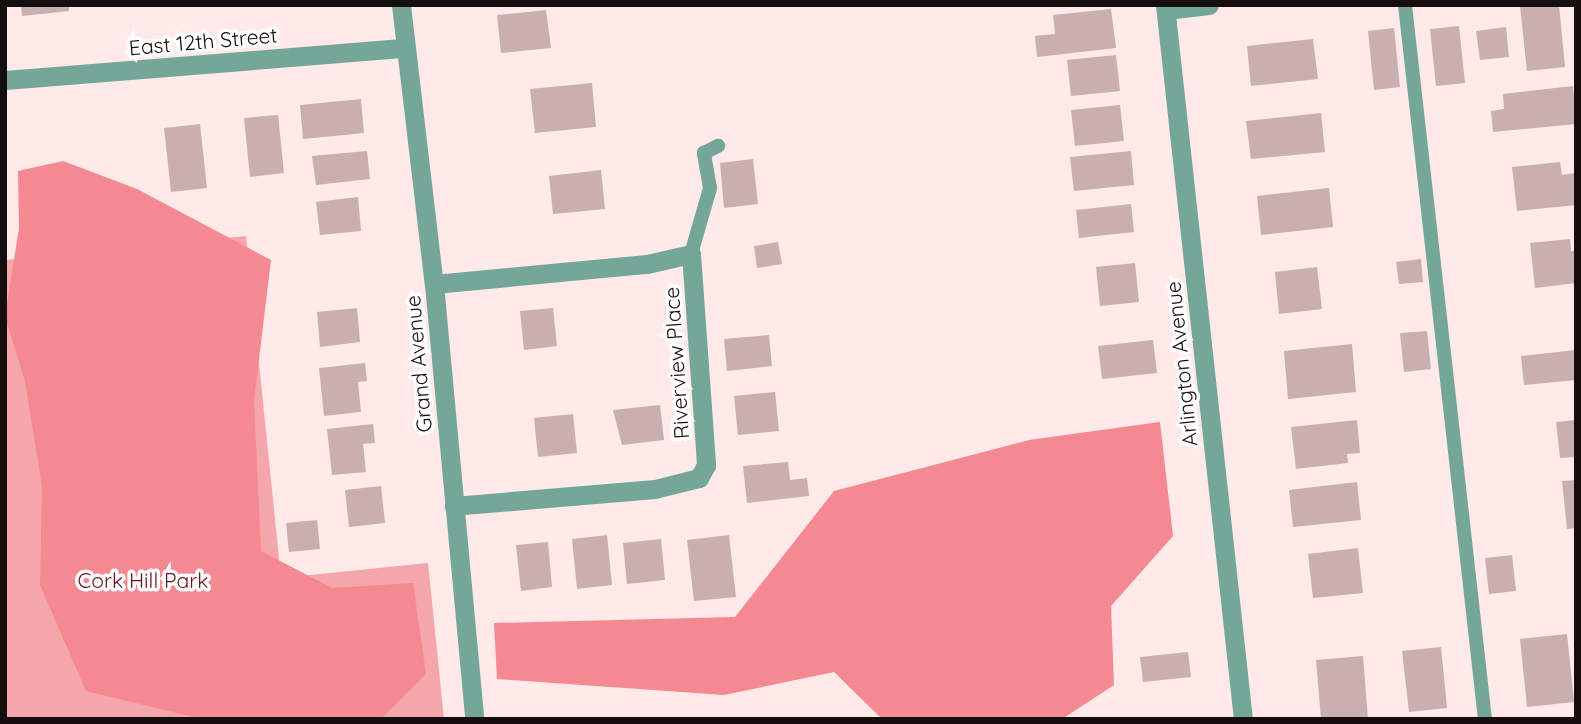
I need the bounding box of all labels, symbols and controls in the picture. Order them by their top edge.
street label: East 12th Street [128,22,278,60]
street label: Arlington Avenue [1160,280,1202,448]
street label: Riverview Place [658,286,694,440]
street label: Grand Avenue [399,294,437,434]
park label: Cork Hill Park [78,567,208,593]

